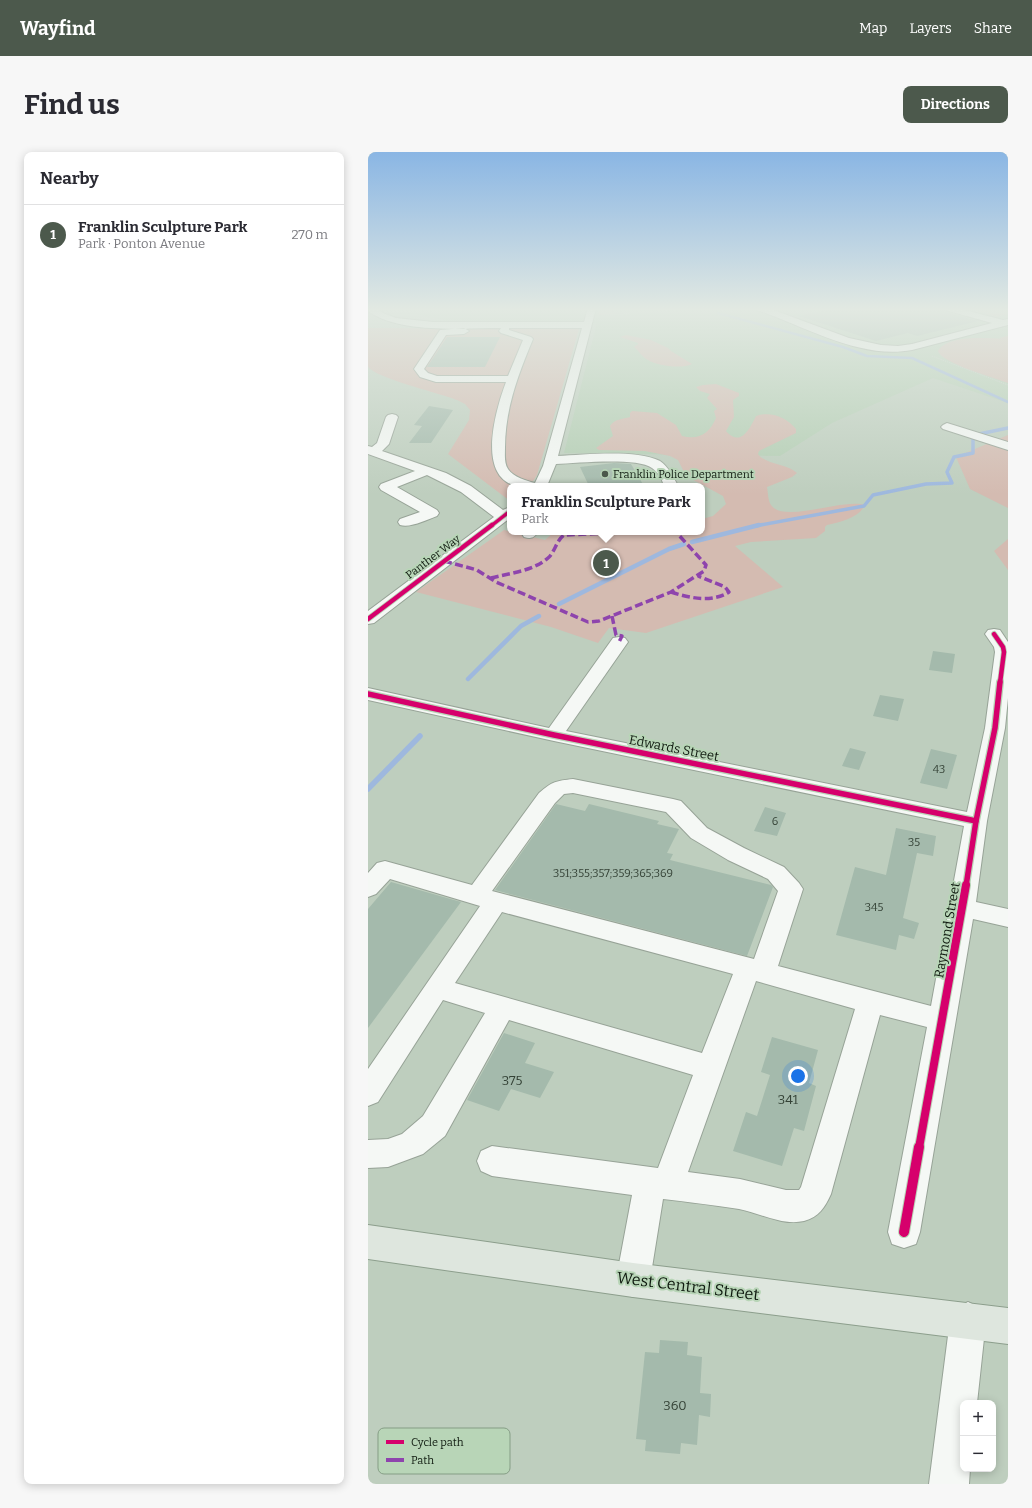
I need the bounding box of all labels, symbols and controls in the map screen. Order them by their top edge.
text: Wayfind [20,17,96,40]
text: Map [859,20,887,37]
text: Layers [909,20,952,37]
text: Share [974,20,1012,37]
button: Directions [903,86,1008,123]
text: Find us [24,88,120,121]
text: Nearby [40,168,99,189]
text: Franklin Sculpture Park [78,218,247,236]
text: 1 [50,227,56,242]
text: 270 m [291,227,328,242]
text: Park · Ponton Avenue [78,236,205,251]
place label: Franklin Police Department [613,468,754,481]
marker: Franklin Police Department [600,469,610,479]
popup [507,483,705,535]
text: Franklin Sculpture Park [521,493,691,511]
text: Park [521,511,549,526]
street label: Panther Way [403,532,463,582]
pin: 1 [593,548,619,578]
street label: Edwards Street [628,732,721,764]
house number: 43 [933,763,945,776]
house number: 6 [772,815,778,828]
house number: 35 [908,836,920,849]
house number: 351;355;357;359;365;369 [553,867,673,880]
street label: Raymond Street [931,881,963,979]
house number: 345 [865,901,883,914]
your location [788,1066,808,1086]
house number: 375 [502,1073,522,1088]
house number: 341 [778,1092,799,1107]
street label: West Central Street [616,1268,761,1304]
house number: 360 [663,1398,687,1413]
map controls [960,1400,996,1472]
button: + [960,1400,996,1436]
legend [378,1428,510,1474]
text: Cycle path [411,1436,464,1449]
button: − [960,1436,996,1472]
text: Path [411,1454,434,1467]

